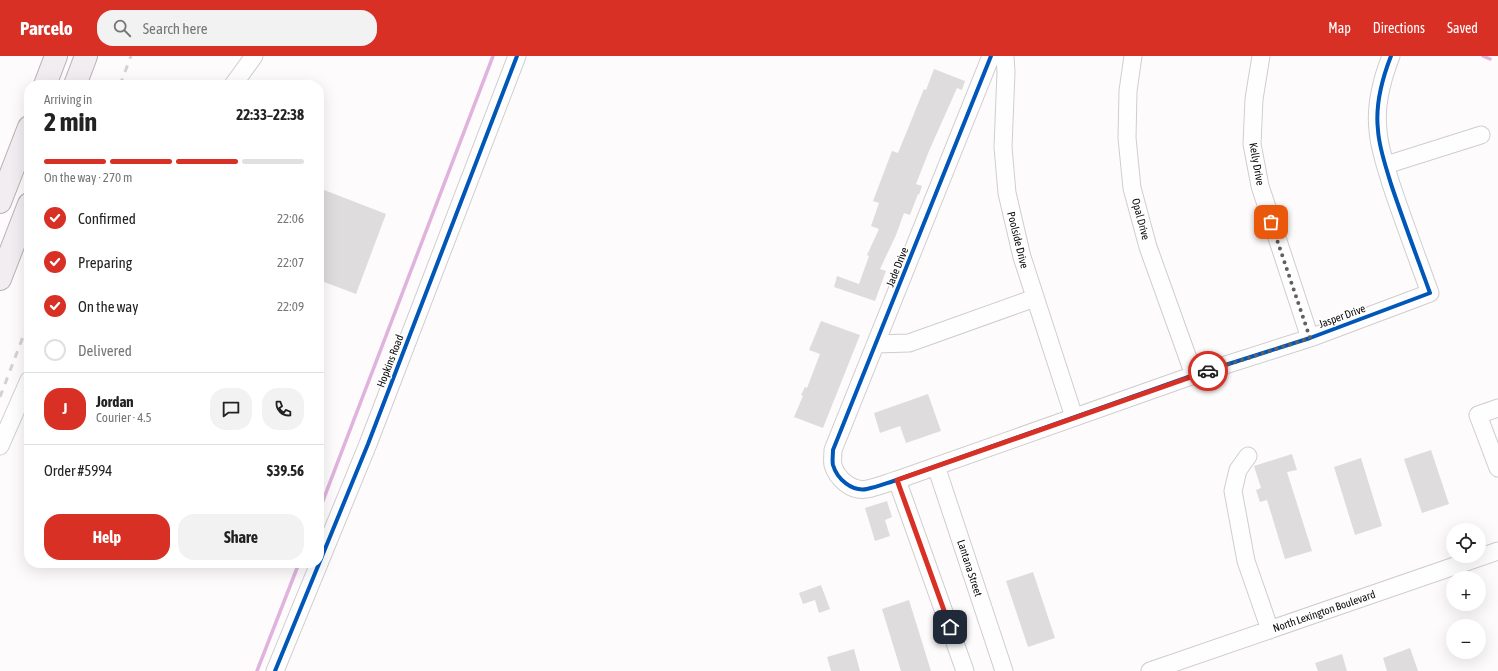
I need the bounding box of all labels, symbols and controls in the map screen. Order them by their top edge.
search box [97,10,377,46]
text: Parcelo [20,17,73,39]
icon: search [111,17,133,39]
text: Search here [143,20,208,37]
text: Map [1328,20,1351,36]
text: Directions [1373,20,1425,36]
text: Saved [1447,20,1478,36]
text: Arriving in [44,92,92,107]
text: 22:33–22:38 [236,106,304,123]
text: 2 min [44,107,97,137]
street label: Kelly Drive [1247,142,1267,186]
text: On the way · 270 m [44,170,132,185]
street label: Opal Drive [1130,197,1152,241]
pin [1254,205,1288,239]
icon: check [44,207,66,229]
text: Confirmed [78,210,136,227]
street label: Poolside Drive [1005,210,1031,270]
text: 22:06 [277,211,304,226]
icon: bag [1260,211,1282,233]
street label: Jade Drive [884,245,910,289]
icon: check [44,251,66,273]
text: Preparing [78,254,132,271]
text: 22:07 [277,255,304,270]
icon: check [44,295,66,317]
text: On the way [78,298,139,315]
text: 22:09 [277,299,304,314]
street label: Jasper Drive [1317,302,1367,330]
street label: Hopkins Road [374,333,406,389]
text: Delivered [78,342,132,359]
courier [1188,351,1228,391]
icon: car [1197,360,1219,382]
button: chat [210,388,252,430]
button: phone [262,388,304,430]
text: Jordan [96,393,134,410]
text: J [63,400,67,417]
text: Courier · 4.5 [96,410,152,425]
text: Order #5994 [44,462,112,479]
text: $39.56 [267,462,304,479]
button: Help [44,514,170,560]
button: Share [178,514,304,560]
map controls [1446,523,1486,659]
button: locate [1446,523,1486,563]
street label: Lantana Street [955,538,985,598]
button: + [1446,571,1486,611]
street label: North Lexington Boulevard [1271,588,1377,634]
pin [933,610,967,644]
icon: home [939,616,961,638]
button: − [1446,619,1486,659]

